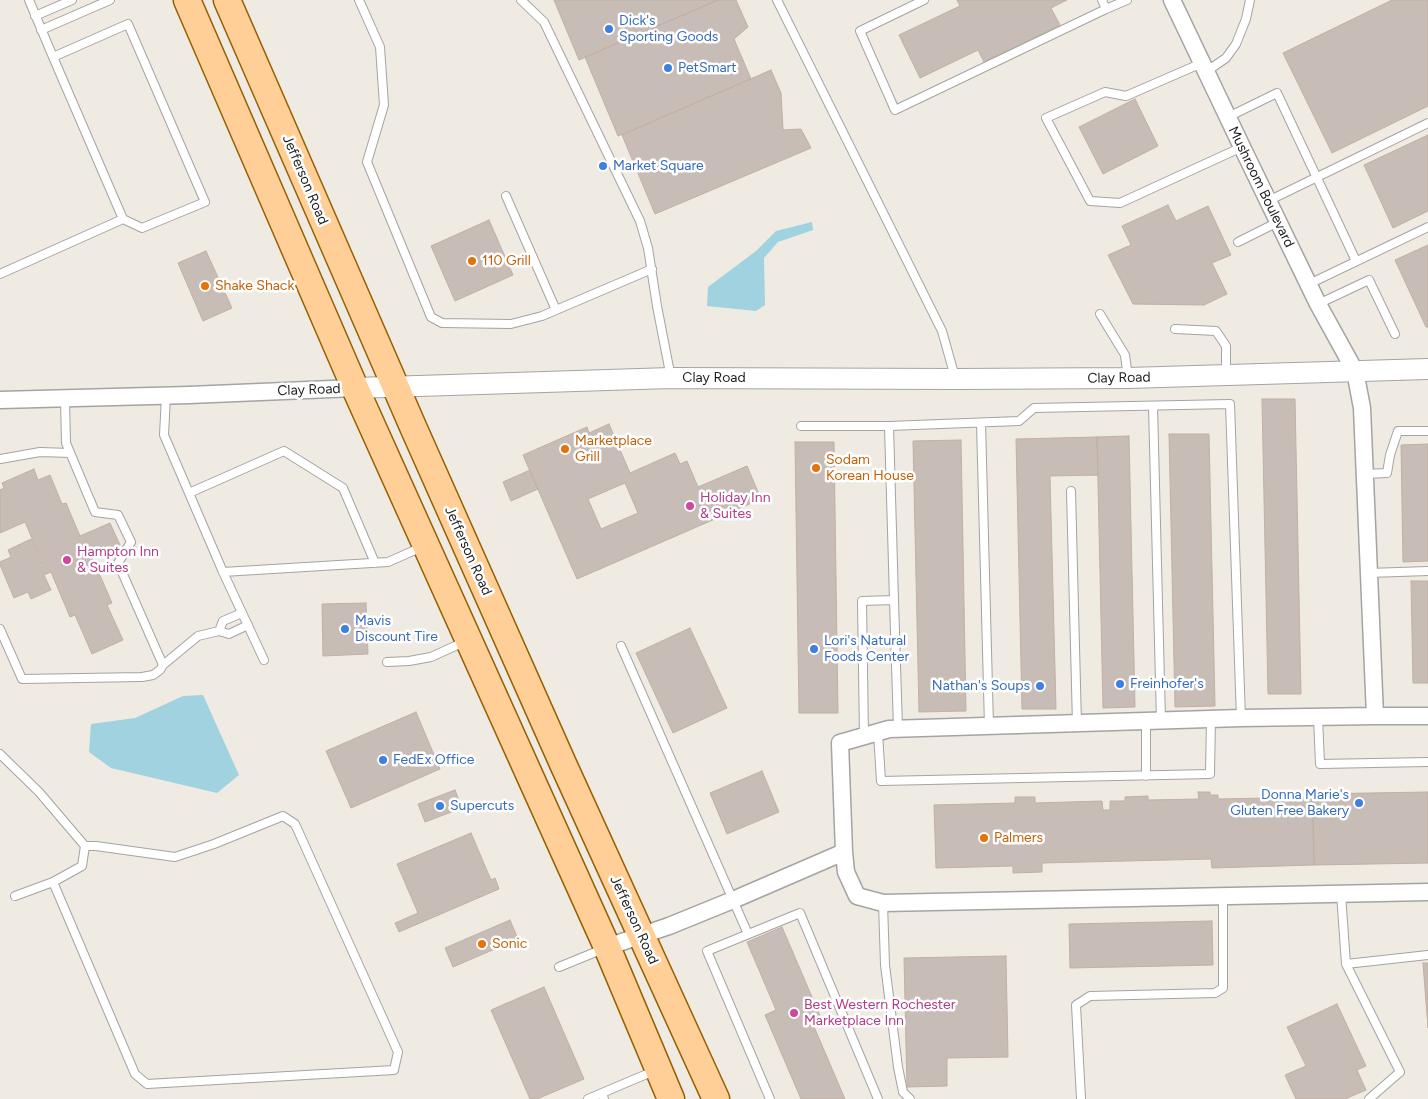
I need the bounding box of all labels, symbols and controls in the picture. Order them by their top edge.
place label: Dick's Sporting Goods [619,13,718,46]
marker: Dick's Sporting Goods [603,23,615,35]
place label: PetSmart [678,60,737,76]
marker: PetSmart [662,62,674,74]
street label: Mushroom Boulevard [1224,124,1298,250]
street label: Jefferson Road [279,133,331,227]
place label: Market Square [613,158,704,174]
marker: Market Square [597,160,609,172]
place label: 110 Grill [482,253,531,269]
marker: 110 Grill [466,255,478,267]
place label: Shake Shack [215,278,294,294]
marker: Shake Shack [199,280,211,292]
street label: Clay Road [1087,369,1151,387]
street label: Clay Road [682,370,746,386]
street label: Clay Road [277,381,341,399]
place label: Marketplace Grill [575,433,652,466]
marker: Marketplace Grill [559,443,571,455]
place label: Sodam Korean House [826,452,914,484]
marker: Sodam Korean House [810,462,822,474]
place label: Holiday Inn & Suites [700,490,770,522]
marker: Holiday Inn & Suites [684,500,696,512]
street label: Jefferson Road [441,504,495,598]
place label: Hampton Inn & Suites [77,544,159,576]
marker: Hampton Inn & Suites [61,554,73,566]
place label: Mavis Discount Tire [355,613,438,646]
marker: Mavis Discount Tire [339,623,351,635]
place label: Lori's Natural Foods Center [824,633,909,666]
marker: Lori's Natural Foods Center [808,643,820,655]
place label: Freinhofer's [1130,676,1204,692]
place label: Nathan's Soups [932,678,1030,694]
marker: Freinhofer's [1114,678,1126,690]
marker: Nathan's Soups [1034,680,1046,692]
place label: FedEx Office [393,752,474,768]
marker: FedEx Office [377,754,389,766]
place label: Donna Marie's Gluten Free Bakery [1230,787,1349,820]
marker: Donna Marie's Gluten Free Bakery [1353,797,1365,809]
place label: Supercuts [450,798,514,814]
marker: Supercuts [434,800,446,812]
place label: Palmers [994,830,1043,846]
marker: Palmers [978,832,990,844]
street label: Jefferson Road [606,873,662,967]
place label: Sonic [492,936,527,952]
marker: Sonic [476,938,488,950]
place label: Best Western Rochester Marketplace Inn [804,997,955,1030]
marker: Best Western Rochester Marketplace Inn [788,1007,800,1019]

